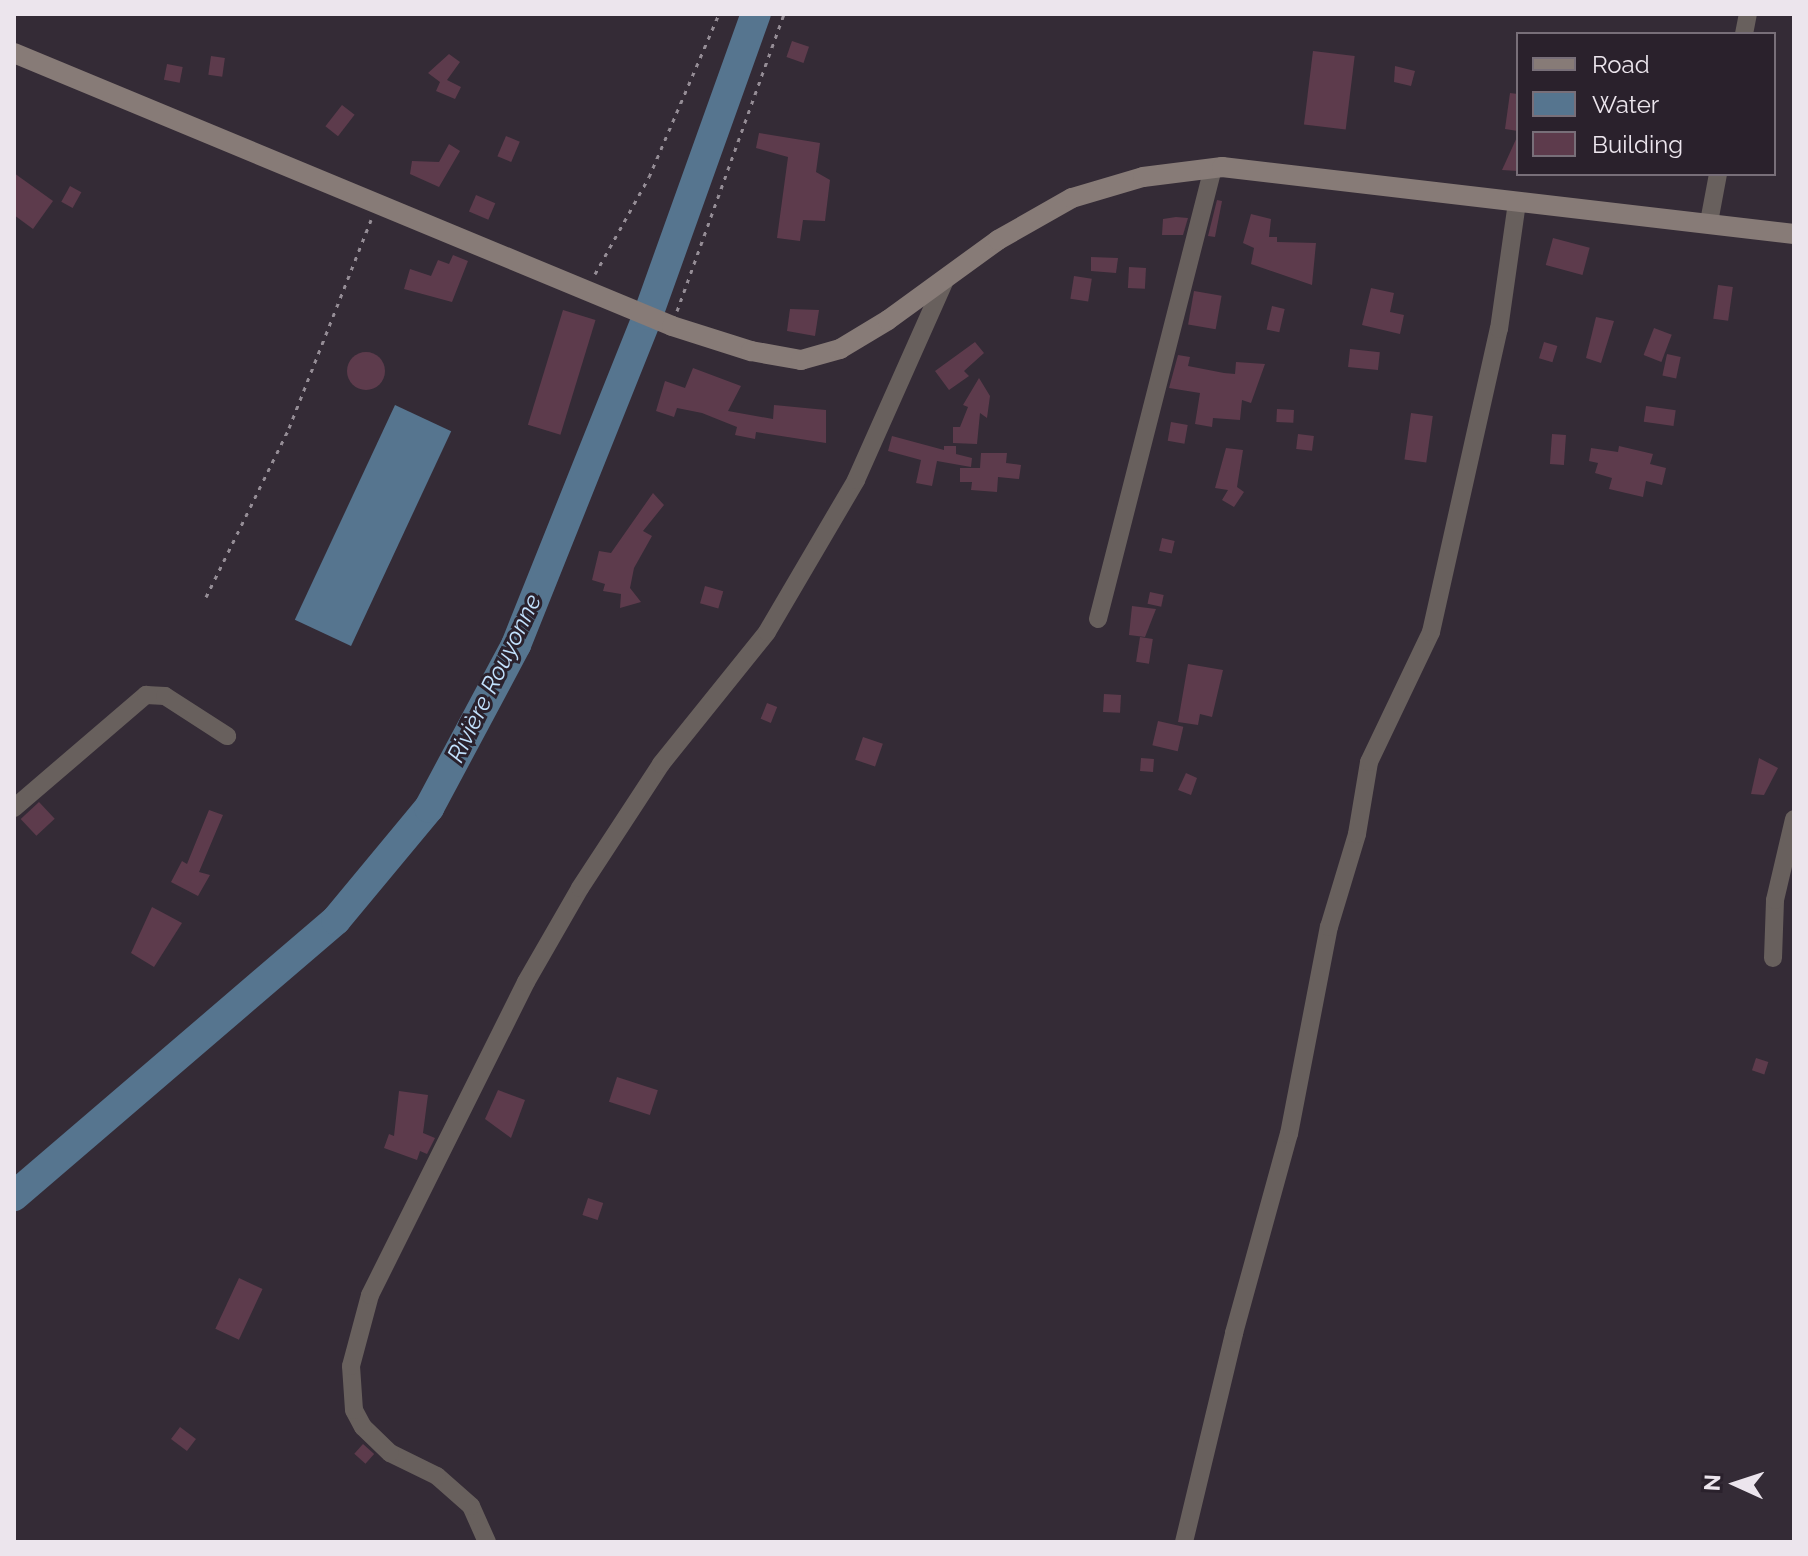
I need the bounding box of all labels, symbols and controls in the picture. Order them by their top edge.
legend [1516,32,1776,176]
text: Road [1592,50,1650,79]
text: Water [1592,90,1659,119]
text: Building [1592,130,1683,159]
water label: Rivière Rouyonne [441,589,547,767]
north arrow [1696,1444,1776,1524]
text: N [1699,1474,1725,1492]

